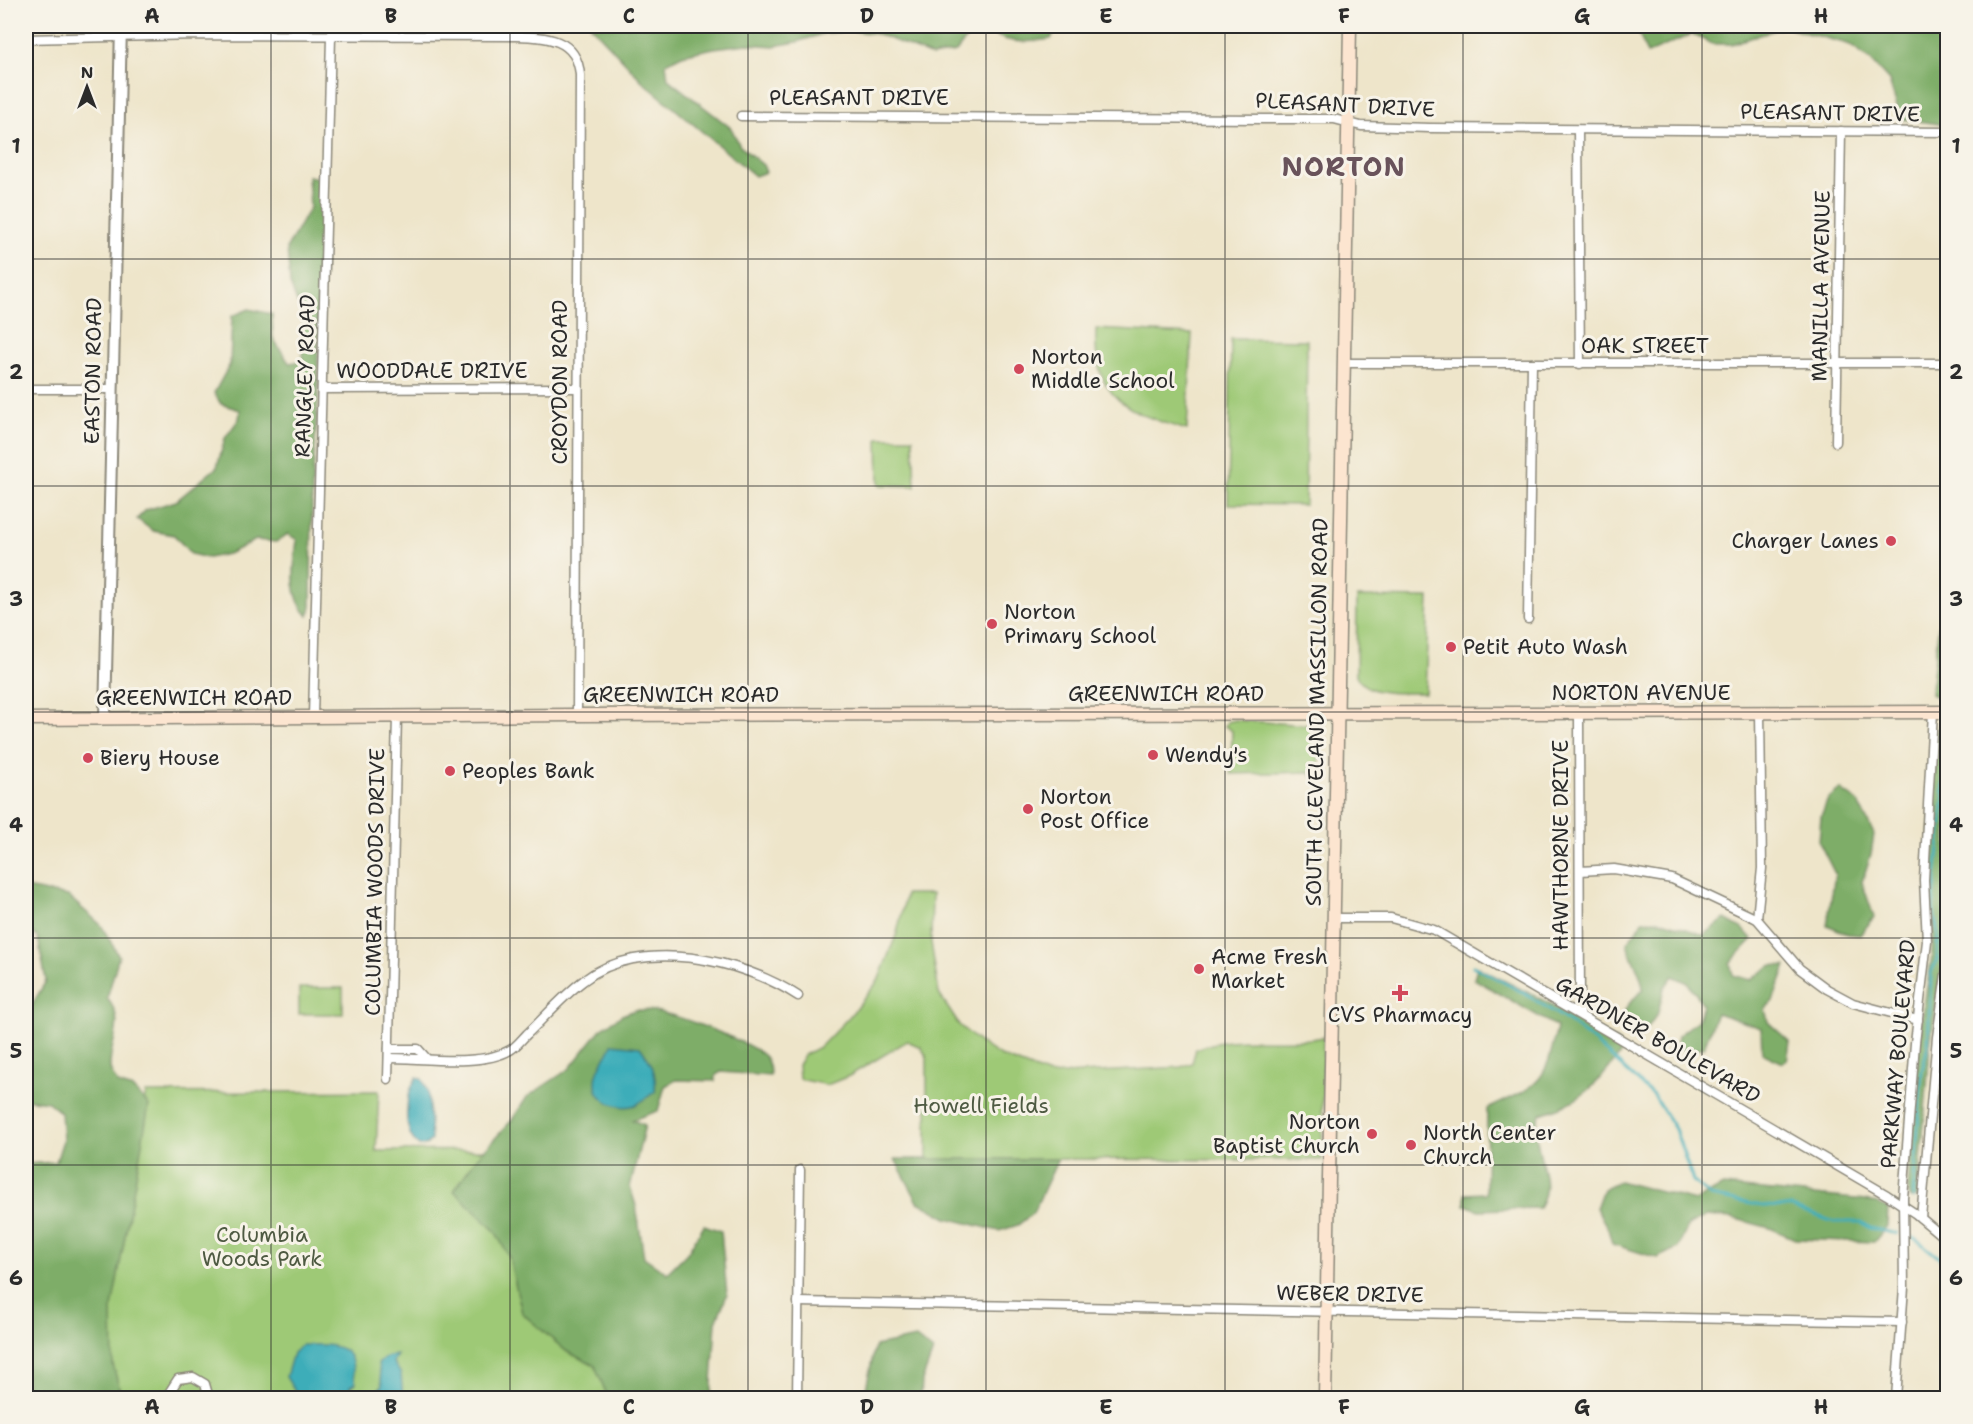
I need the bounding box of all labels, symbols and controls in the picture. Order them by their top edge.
text: A [144,3,160,29]
text: B [385,3,397,29]
text: C [623,3,635,29]
text: D [860,3,874,29]
text: E [1099,3,1113,29]
text: F [1338,3,1350,29]
text: G [1574,3,1590,29]
text: H [1814,3,1828,29]
north arrow [57,57,117,117]
text: N [81,62,93,83]
street label: PLEASANT DRIVE [769,84,949,112]
street label: PLEASANT DRIVE [1254,86,1436,124]
street label: PLEASANT DRIVE [1740,97,1920,129]
text: 1 [11,133,21,159]
text: 1 [1951,133,1961,159]
district label: NORTON [1282,148,1407,185]
street label: MANILLA AVENUE [1805,190,1837,382]
street label: RANGLEY ROAD [288,294,322,458]
street label: EASTON ROAD [78,297,108,445]
street label: CROYDON ROAD [546,300,574,464]
street label: OAK STREET [1581,332,1709,360]
place label: Norton Middle School [1031,343,1175,395]
street label: WOODDALE DRIVE [336,357,528,385]
text: 2 [9,359,23,385]
text: 2 [1949,359,1963,385]
marker: Norton Middle School [1012,362,1026,376]
street label: SOUTH CLEVELAND MASSILLON ROAD [1300,517,1334,907]
place label: Charger Lanes [1731,527,1879,555]
marker: Charger Lanes [1884,534,1898,548]
text: 3 [9,586,23,612]
text: 3 [1949,586,1963,612]
place label: Norton Primary School [1004,598,1157,650]
marker: Norton Primary School [985,617,999,631]
place label: Petit Auto Wash [1463,633,1628,661]
marker: Petit Auto Wash [1444,640,1458,654]
street label: NORTON AVENUE [1551,679,1731,707]
street label: GREENWICH ROAD [1068,680,1264,708]
street label: GREENWICH ROAD [583,681,779,709]
street label: GREENWICH ROAD [96,684,292,712]
street label: HAWTHORNE DRIVE [1547,740,1575,950]
place label: Wendy's [1165,741,1248,769]
place label: Biery House [100,744,220,772]
street label: COLUMBIA WOODS DRIVE [359,748,391,1016]
marker: Wendy's [1146,748,1160,762]
marker: Biery House [81,751,95,765]
place label: Peoples Bank [462,757,595,785]
marker: Peoples Bank [443,764,457,778]
place label: Norton Post Office [1040,783,1149,835]
marker: Norton Post Office [1021,802,1035,816]
text: 4 [9,812,23,838]
text: 4 [1949,812,1963,838]
street label: PARKWAY BOULEVARD [1874,938,1922,1170]
place label: Acme Fresh Market [1211,943,1328,995]
marker: Acme Fresh Market [1192,962,1206,976]
street label: GARDNER BOULEVARD [1550,970,1766,1110]
marker: CVS Pharmacy [1393,986,1407,1000]
place label: CVS Pharmacy [1328,1001,1472,1029]
text: 5 [10,1038,22,1064]
text: 5 [1950,1038,1962,1064]
park label: Howell Fields [913,1092,1049,1120]
place label: Norton Baptist Church [1213,1108,1360,1160]
place label: North Center Church [1423,1119,1556,1171]
marker: Norton Baptist Church [1365,1127,1379,1141]
marker: North Center Church [1404,1138,1418,1152]
park label: Columbia Woods Park [202,1221,322,1273]
text: 6 [9,1265,23,1291]
text: 6 [1949,1265,1963,1291]
street label: WEBER DRIVE [1276,1279,1424,1309]
text: A [144,1394,160,1420]
text: B [385,1394,397,1420]
text: C [623,1394,635,1420]
text: D [860,1394,874,1420]
text: E [1099,1394,1113,1420]
text: F [1338,1394,1350,1420]
text: G [1574,1394,1590,1420]
text: H [1814,1394,1828,1420]

